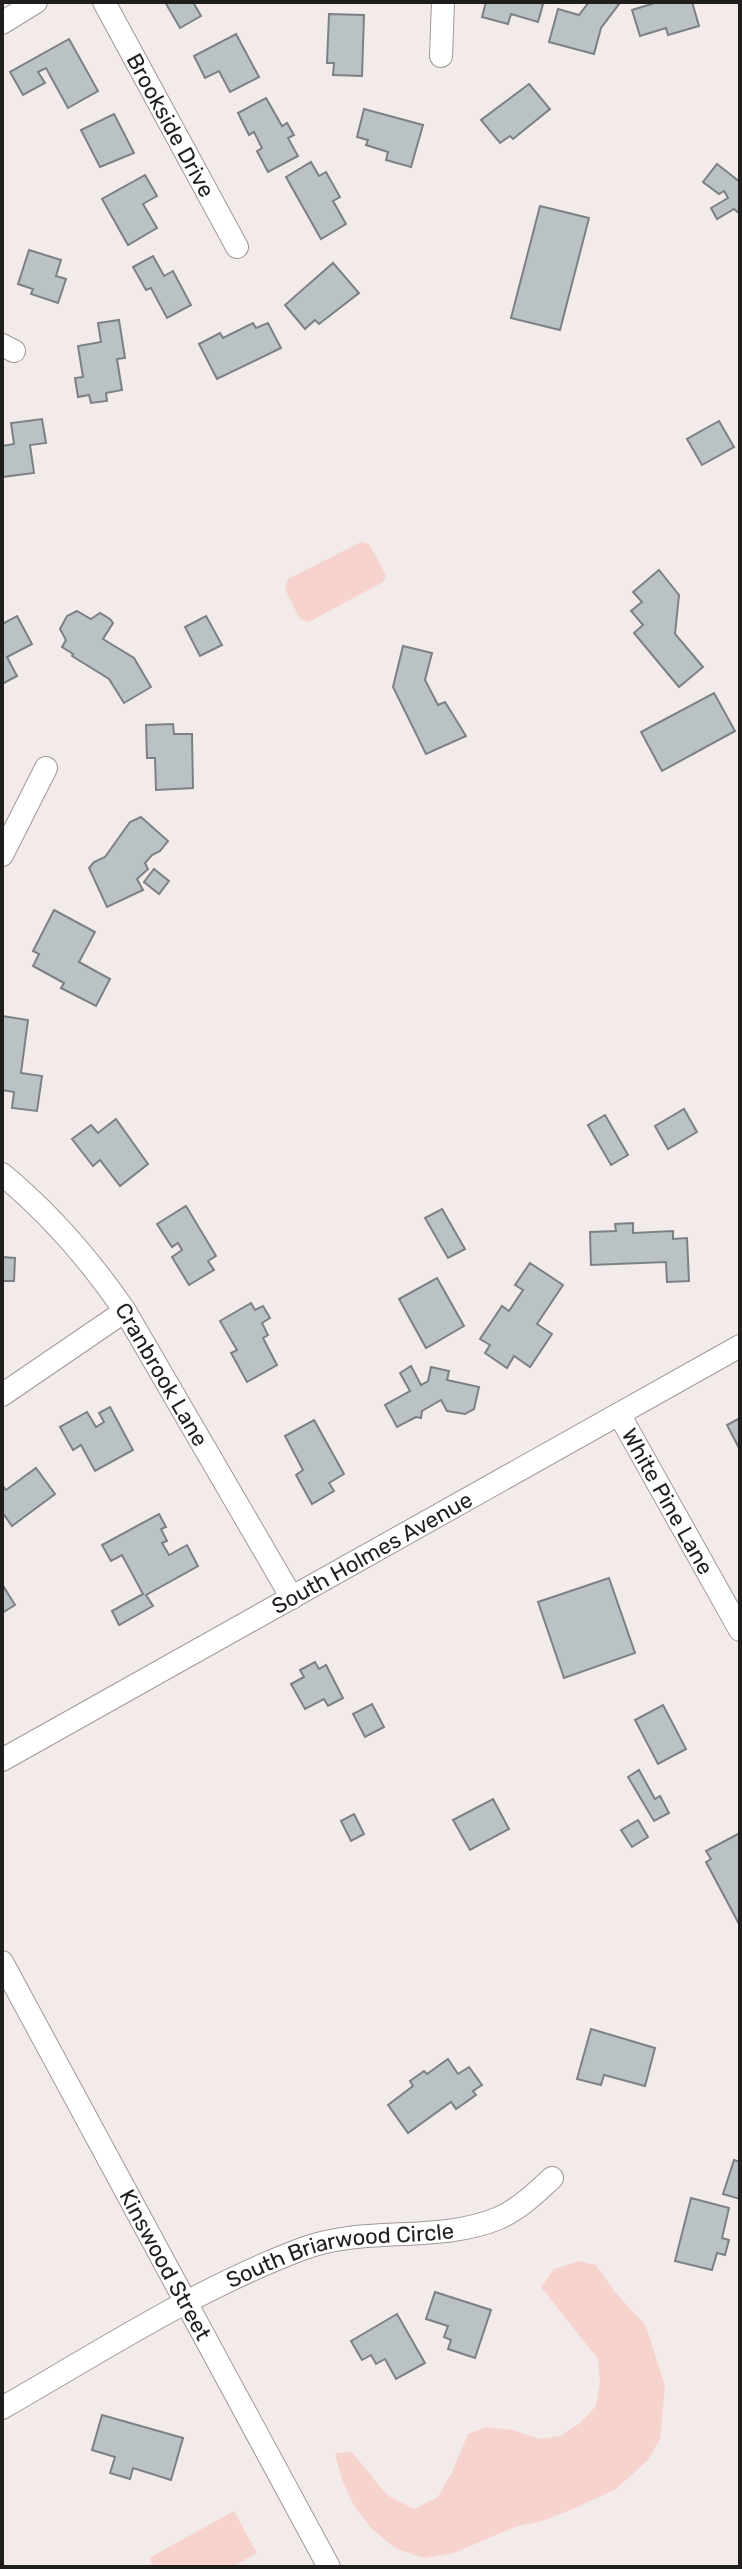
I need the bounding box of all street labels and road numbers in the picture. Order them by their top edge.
street label: Brookside Drive [121,48,221,202]
street label: Cranbrook Lane [110,1297,214,1451]
street label: White Pine Lane [616,1423,720,1579]
street label: South Holmes Avenue [267,1486,477,1620]
street label: Kinswood Street [114,2184,217,2345]
street label: South Briarwood Circle [221,2217,456,2294]

